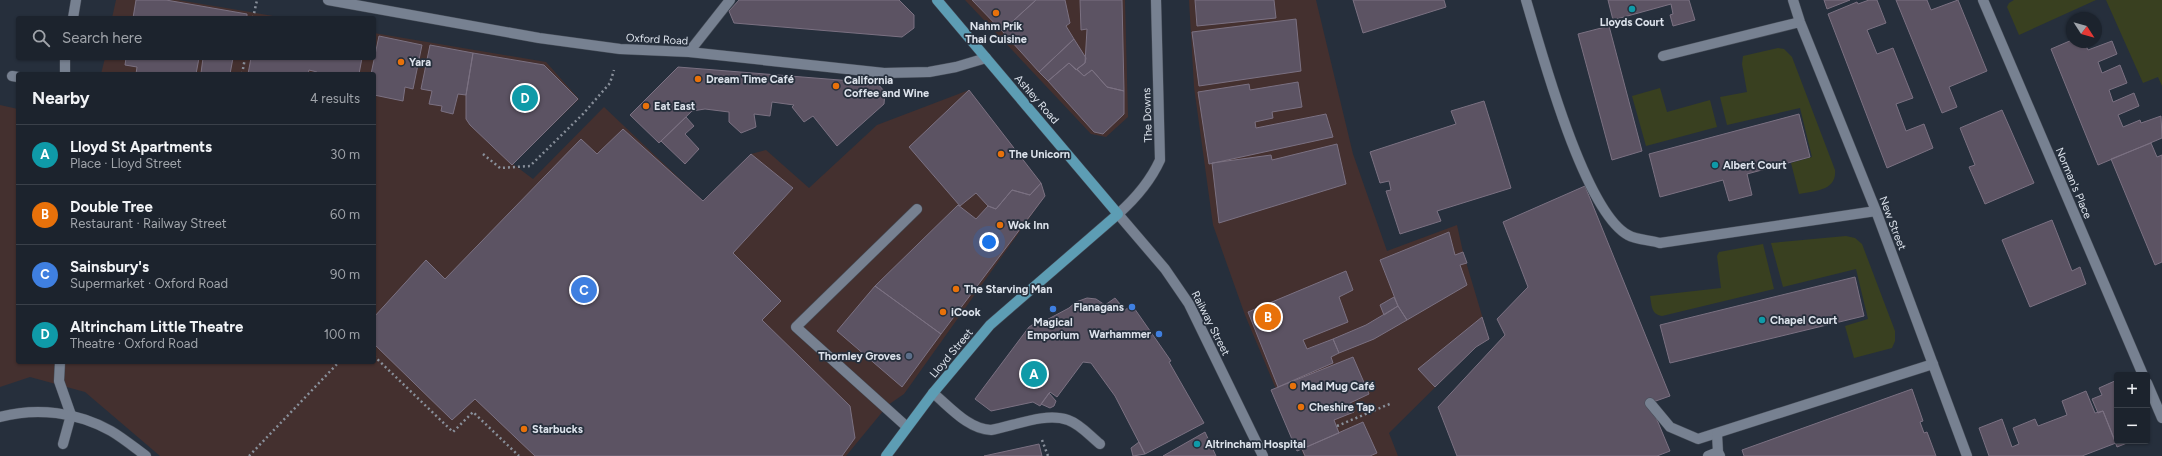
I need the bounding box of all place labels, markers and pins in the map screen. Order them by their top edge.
marker: Lloyds Court [1627,4,1637,14]
marker: Nahm Prik Thai Cuisine [991,8,1001,18]
place label: Lloyds Court [1600,16,1665,29]
place label: Nahm Prik Thai Cuisine [965,20,1027,46]
place label: Yara [409,56,431,69]
marker: Yara [396,57,406,67]
place label: Dream Time Café [706,73,794,86]
marker: Dream Time Café [693,74,703,84]
place label: California Coffee and Wine [844,74,929,100]
marker: California Coffee and Wine [831,81,841,91]
pin: D [512,83,538,113]
place label: Eat East [654,100,696,113]
marker: Eat East [641,101,651,111]
place label: The Unicorn [1009,148,1070,161]
marker: The Unicorn [996,149,1006,159]
place label: Albert Court [1723,159,1787,172]
marker: Albert Court [1710,160,1720,170]
place label: Wok Inn [1008,219,1049,232]
marker: Wok Inn [995,220,1005,230]
pin: C [571,275,597,305]
place label: The Starving Man [964,283,1052,296]
marker: The Starving Man [951,284,961,294]
place label: Flanagans [1073,301,1124,314]
marker: Flanagans [1127,302,1137,312]
pin: B [1255,302,1281,332]
marker: Magical Emporium [1048,304,1058,314]
place label: iCook [951,306,981,319]
marker: iCook [938,307,948,317]
place label: Chapel Court [1770,314,1838,327]
marker: Chapel Court [1757,315,1767,325]
place label: Magical Emporium [1027,316,1079,342]
place label: Warhammer [1089,328,1152,341]
marker: Warhammer [1154,329,1164,339]
place label: Thornley Groves [818,350,901,363]
marker: Thornley Groves [904,351,914,361]
pin: A [1021,359,1047,389]
place label: Mad Mug Café [1301,380,1375,393]
marker: Mad Mug Café [1288,381,1298,391]
place label: Cheshire Tap [1309,401,1375,414]
marker: Cheshire Tap [1296,402,1306,412]
place label: Starbucks [532,423,583,436]
marker: Starbucks [519,424,529,434]
place label: Altrincham Hospital [1205,438,1306,451]
marker: Altrincham Hospital [1192,439,1202,449]

